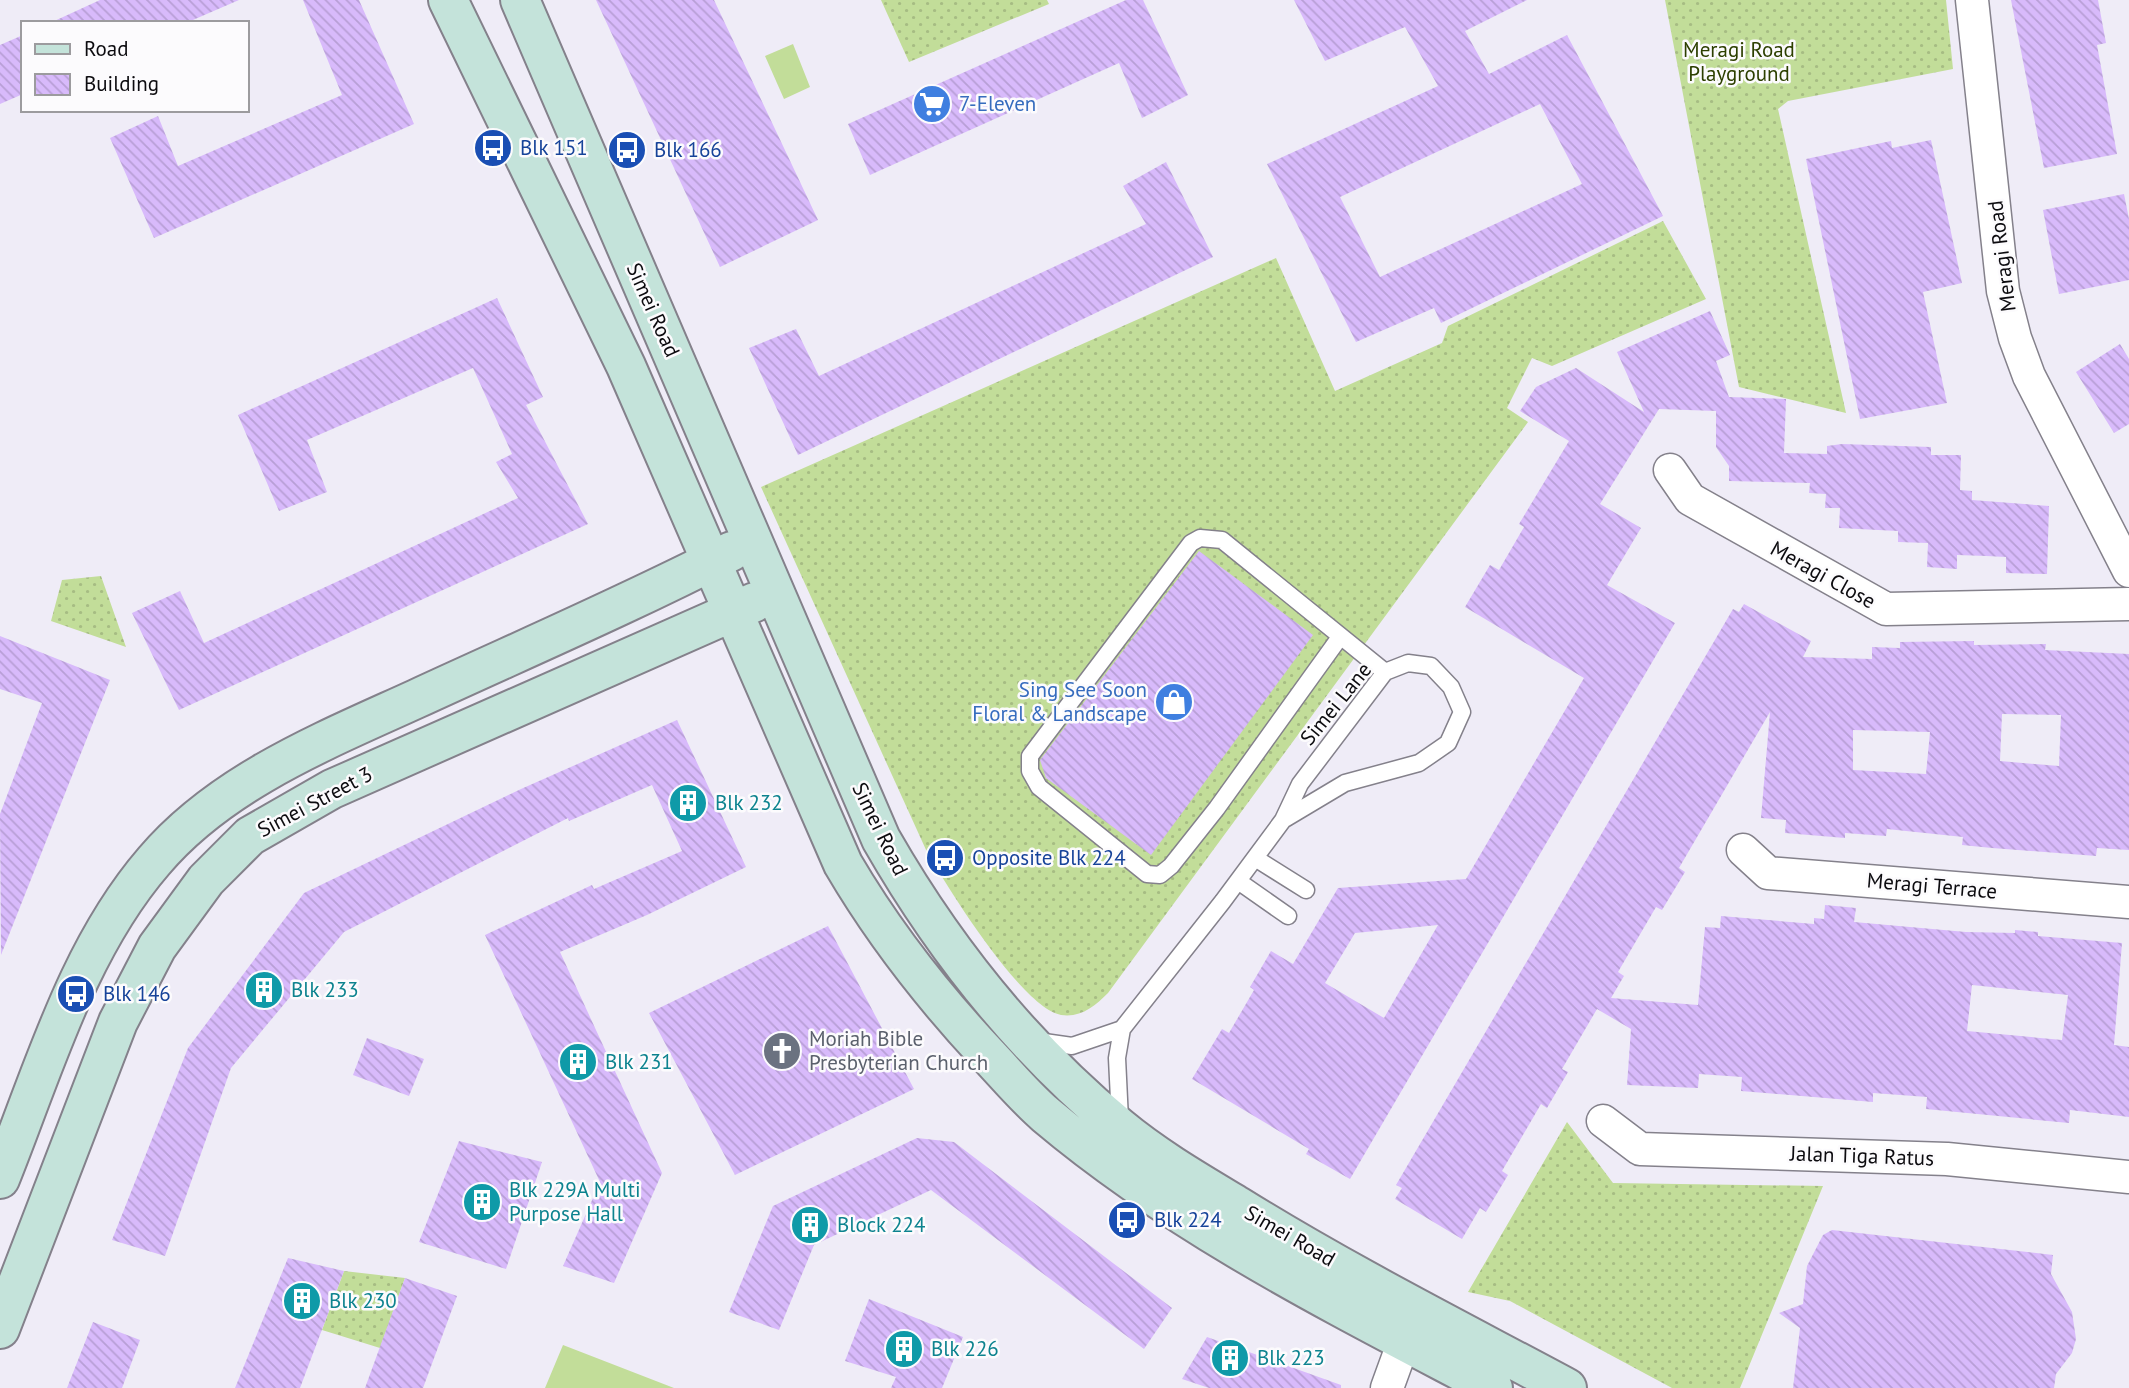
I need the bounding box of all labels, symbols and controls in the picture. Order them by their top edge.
legend [21,21,248,112]
text: Road [84,35,128,62]
park label: Meragi Road Playground [1683,36,1795,87]
text: Building [84,70,159,97]
supermarket icon: 7-Eleven [911,83,953,125]
place label: 7-Eleven [959,90,1036,117]
bus stop icon: Blk 151 [472,127,514,169]
bus stop icon: Blk 166 [606,129,648,171]
place label: Blk 151 [520,134,588,161]
place label: Blk 166 [654,136,722,163]
street label: Meragi Road [1981,199,2022,313]
street label: Simei Road [621,259,686,361]
street label: Meragi Close [1766,535,1881,615]
street label: Simei Lane [1294,657,1377,751]
place label: Sing See Soon Floral & Landscape [972,676,1147,727]
shop icon: Sing See Soon Floral & Landscape [1153,681,1195,723]
street label: Simei Street 3 [253,760,377,843]
street label: Simei Road [846,778,915,880]
building icon: Blk 232 [667,782,709,824]
place label: Blk 232 [715,789,783,816]
bus stop icon: Opposite Blk 224 [924,837,966,879]
place label: Opposite Blk 224 [972,844,1126,871]
street label: Meragi Terrace [1866,866,1998,905]
building icon: Blk 233 [243,969,285,1011]
bus stop icon: Blk 146 [55,973,97,1015]
place label: Blk 233 [291,976,359,1003]
place label: Blk 146 [103,980,171,1007]
place label: Moriah Bible Presbyterian Church [809,1025,988,1076]
church icon: Moriah Bible Presbyterian Church [761,1030,803,1072]
building icon: Blk 231 [557,1041,599,1083]
place label: Blk 231 [605,1048,673,1075]
street label: Jalan Tiga Ratus [1789,1139,1934,1172]
place label: Blk 229A Multi Purpose Hall [509,1176,641,1227]
building icon: Blk 229A Multi Purpose Hall [461,1181,503,1223]
bus stop icon: Blk 224 [1106,1199,1148,1241]
street label: Simei Road [1240,1199,1340,1272]
building icon: Block 224 [789,1204,831,1246]
place label: Blk 224 [1154,1206,1222,1233]
place label: Block 224 [837,1211,926,1238]
building icon: Blk 230 [281,1280,323,1322]
place label: Blk 230 [329,1287,397,1314]
building icon: Blk 226 [883,1328,925,1370]
place label: Blk 226 [931,1335,999,1362]
building icon: Blk 223 [1209,1337,1251,1379]
place label: Blk 223 [1257,1344,1325,1371]

